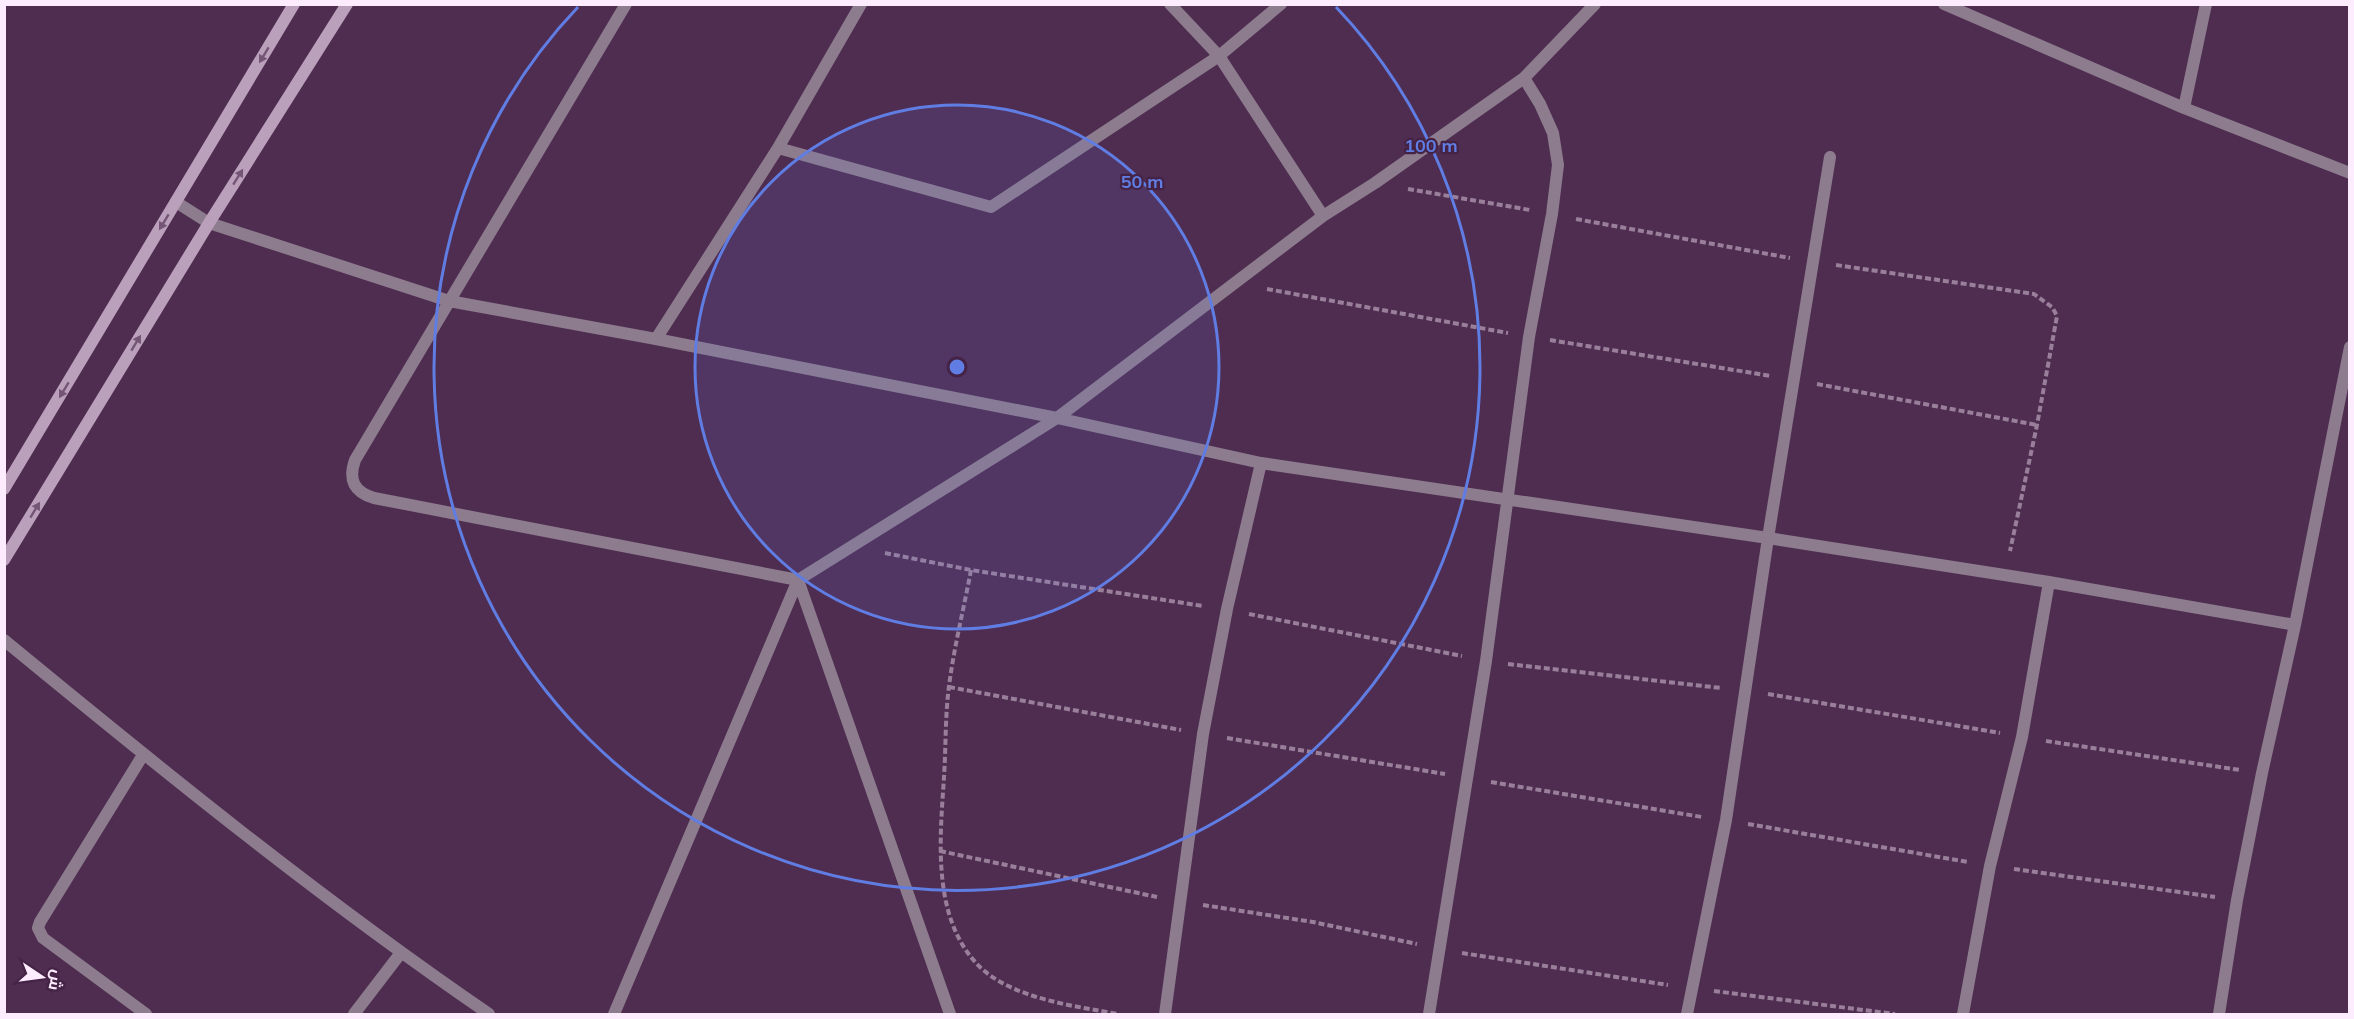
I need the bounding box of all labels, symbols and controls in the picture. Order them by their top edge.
one-way arrow [258,47,269,63]
text: 100 m [1404,134,1458,157]
one-way arrow [233,169,244,185]
text: 50 m [1121,170,1163,193]
one-way arrow [158,214,169,230]
one-way arrow [131,335,142,351]
centre of rings [947,357,967,377]
one-way arrow [59,382,69,399]
one-way arrow [29,502,40,518]
north arrow [12,947,72,1007]
text: ش [45,968,69,993]

